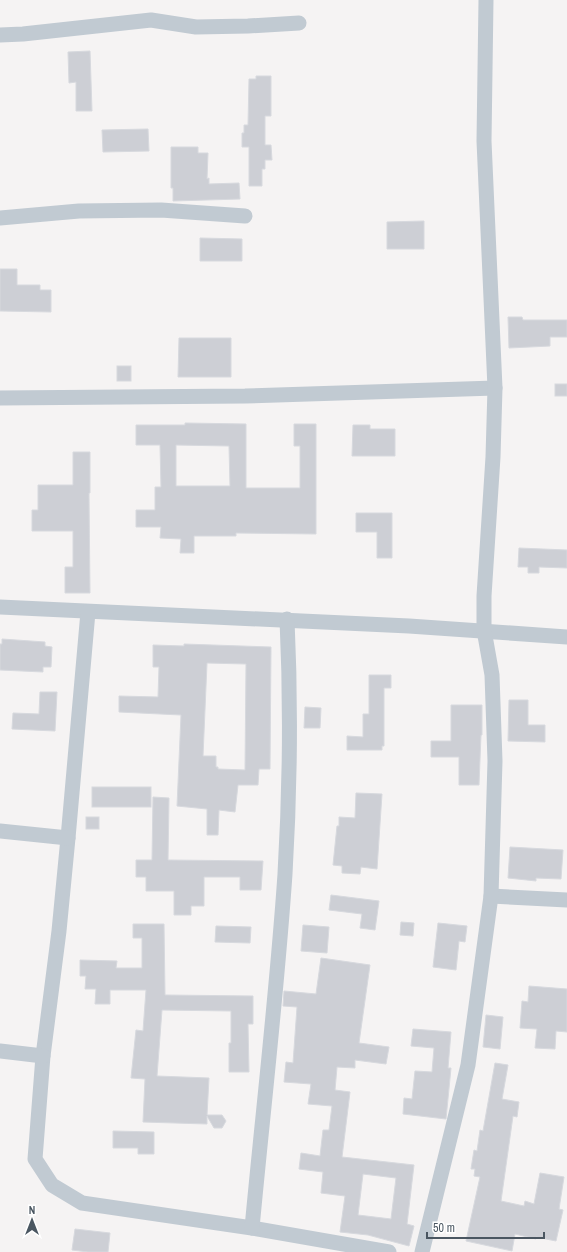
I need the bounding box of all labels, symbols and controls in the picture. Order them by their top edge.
north arrow [12,1200,52,1240]
text: N [29,1203,35,1217]
scale bar [427,1214,544,1240]
text: 50 m [433,1220,455,1236]

